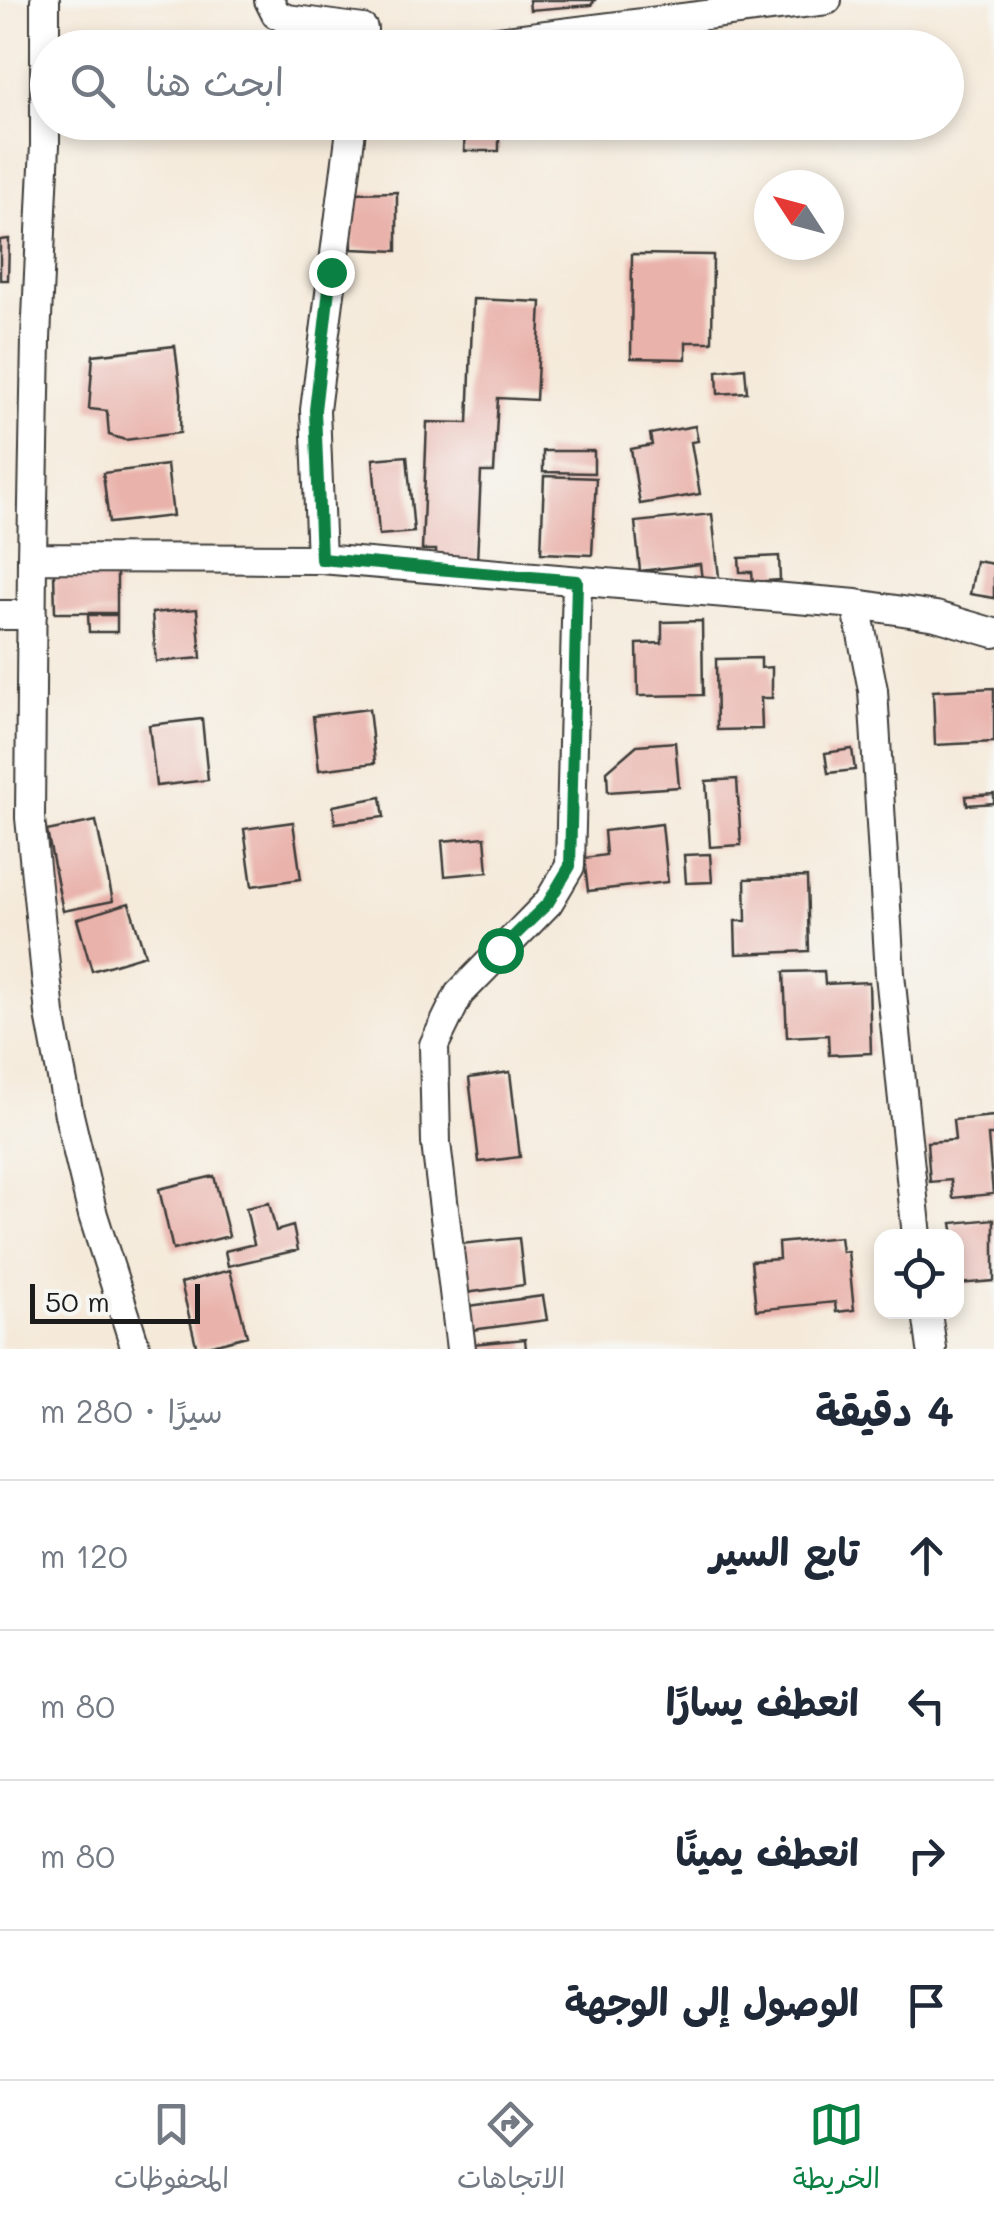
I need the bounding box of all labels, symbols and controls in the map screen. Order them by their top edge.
search box [30,30,964,140]
text: ابحث هنا [145,56,284,106]
icon: search [65,58,120,113]
north arrow [754,170,844,260]
route end [309,250,355,296]
route start [478,928,524,974]
map controls [874,1229,964,1319]
button: locate [874,1229,964,1319]
scale bar [30,1279,200,1324]
text: 50 m [45,1283,110,1319]
text: 4 دقيقة [815,1382,954,1437]
text: سيرًا · 280 m [40,1389,223,1431]
text: تابع السير [710,1526,859,1576]
icon: ahead [899,1528,954,1583]
text: 120 m [40,1534,128,1576]
text: انعطف يسارًا [666,1676,859,1726]
icon: left [899,1678,954,1733]
text: 80 m [40,1684,115,1726]
text: انعطف يمينًا [676,1826,859,1876]
icon: right [899,1828,954,1883]
text: 80 m [40,1834,115,1876]
text: الوصول إلى الوجهة [564,1976,859,2026]
icon: arrive [899,1978,954,2033]
tab: المحفوظات [114,2097,229,2203]
tab: الاتجاهات [457,2097,565,2203]
tab: الخريطة [793,2097,880,2203]

